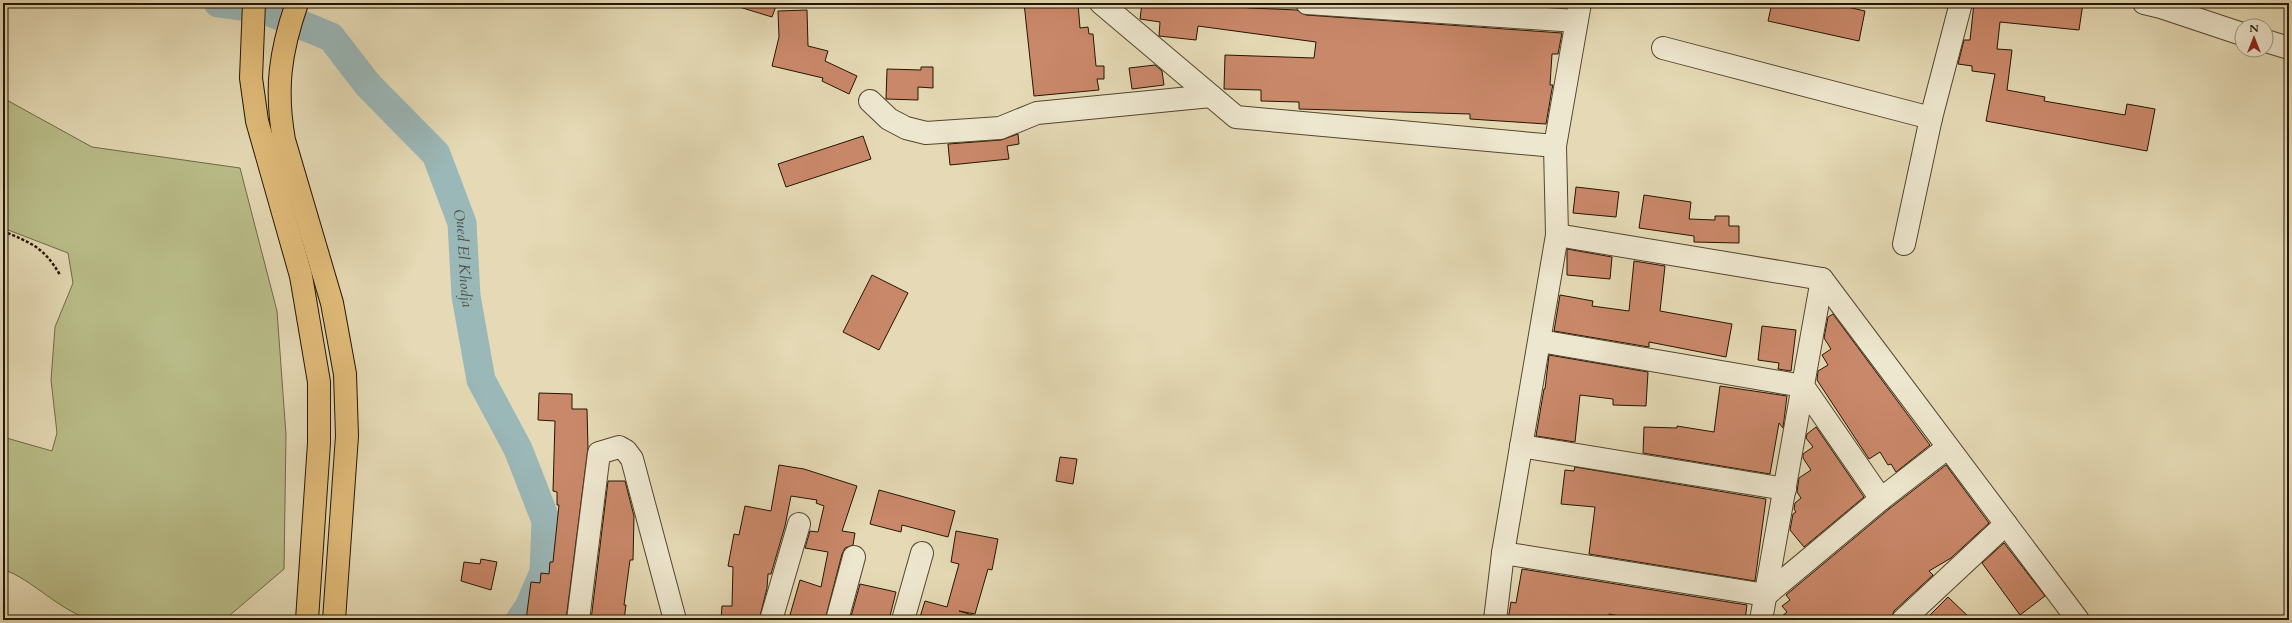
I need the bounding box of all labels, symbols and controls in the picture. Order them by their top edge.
north arrow [2234,18,2274,58]
text: N [2249,21,2259,36]
water label: Oued El Khodja [448,206,478,309]

